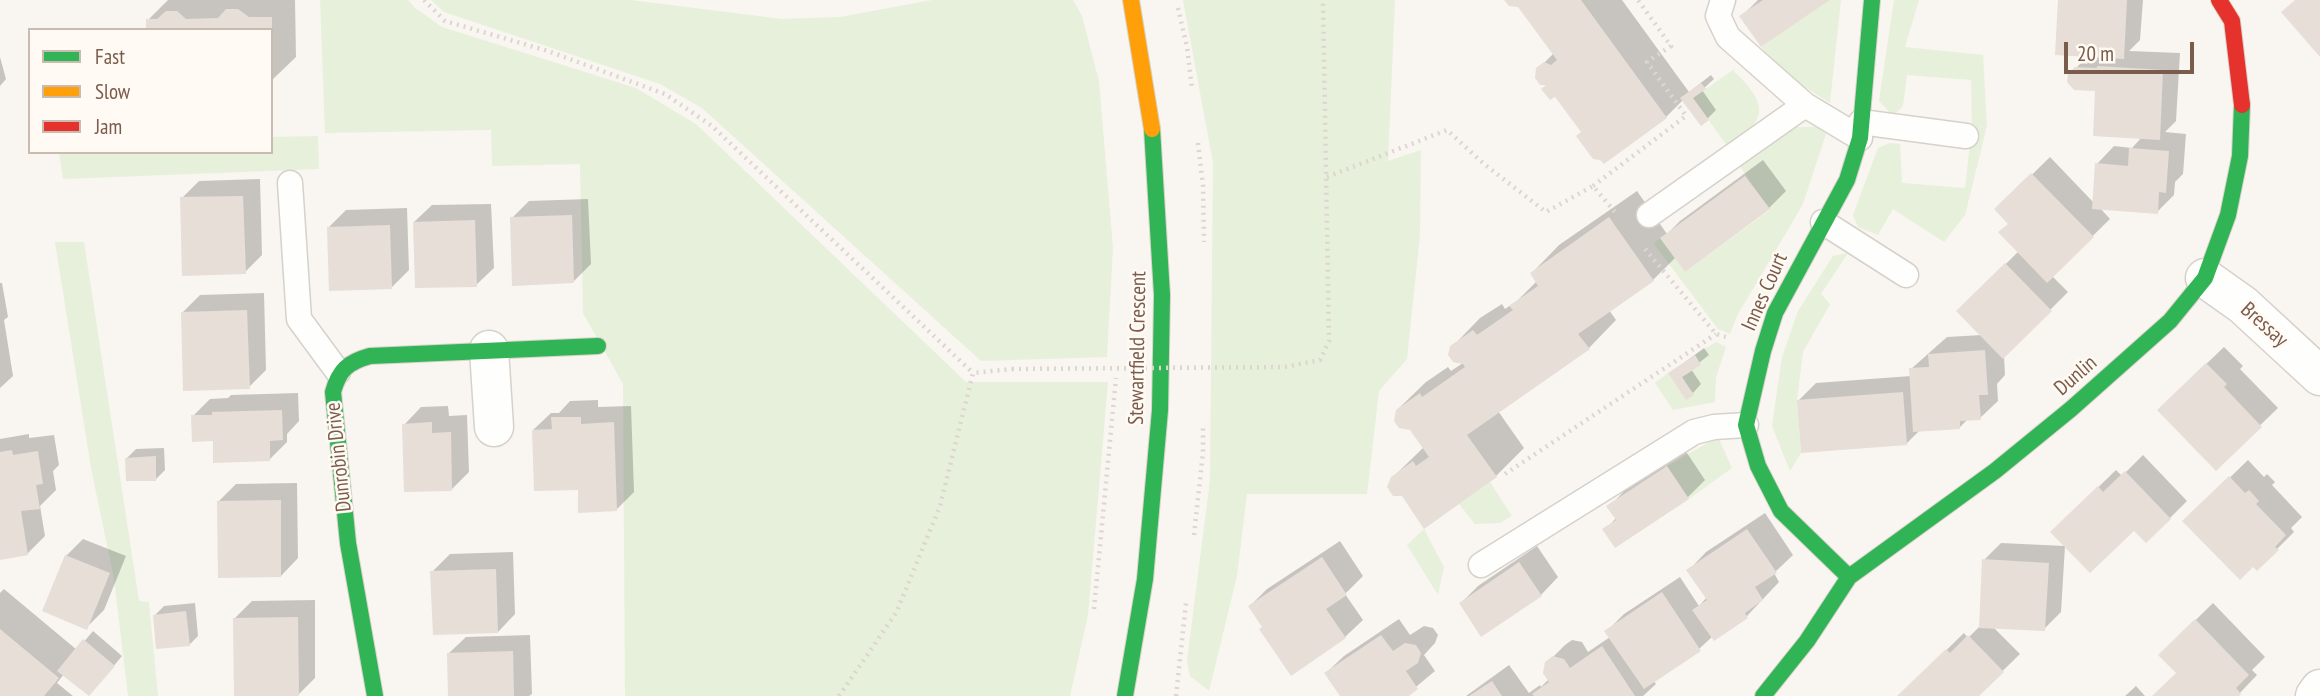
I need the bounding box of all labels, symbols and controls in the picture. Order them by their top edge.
legend [28,28,273,154]
scale bar [2068,28,2198,72]
text: 20 m [2077,40,2114,67]
text: Fast [95,43,125,70]
text: Slow [95,78,130,105]
text: Jam [95,113,122,140]
street label: Innes Court [1737,249,1793,335]
street label: Stewartfield Crescent [1124,271,1152,425]
street label: Bressay [2235,297,2293,353]
street label: Dunlin [2050,351,2102,401]
street label: Dunrobin Drive [321,401,357,513]

